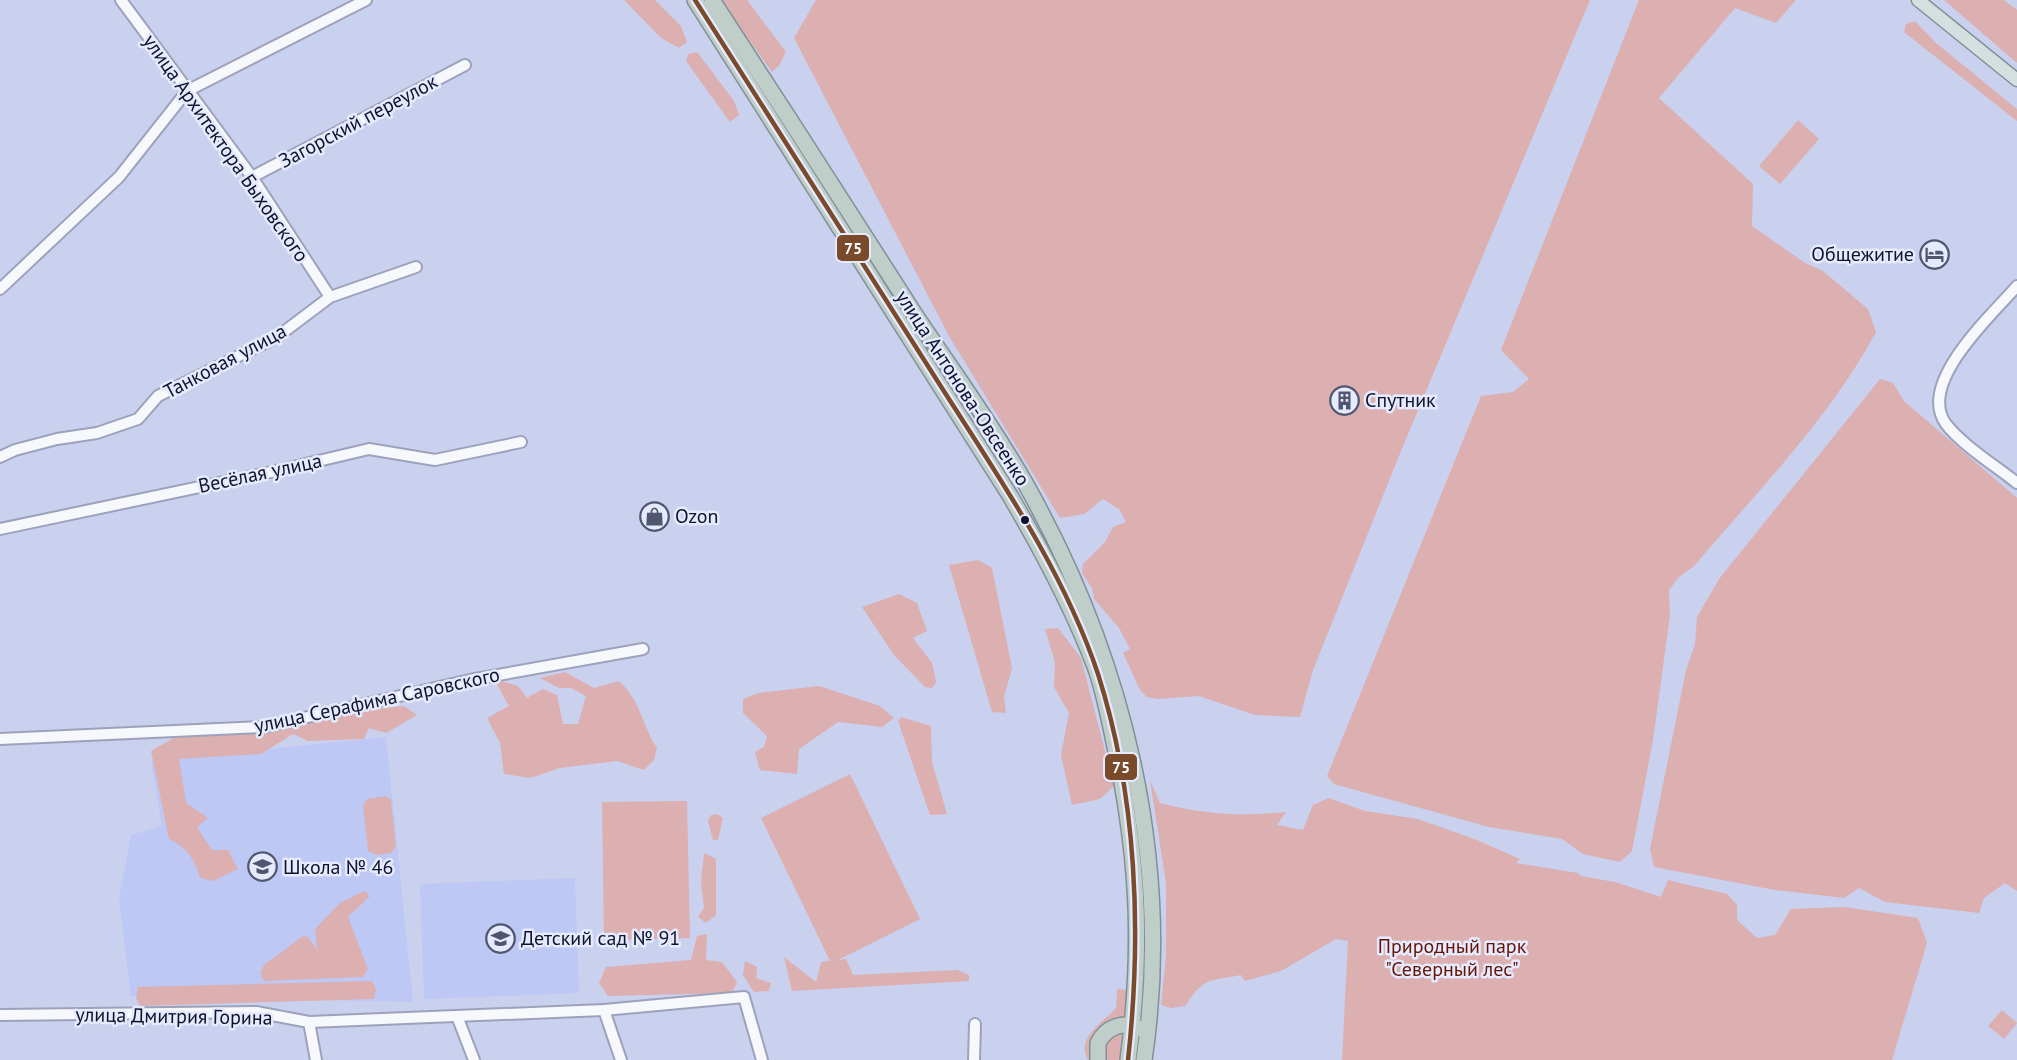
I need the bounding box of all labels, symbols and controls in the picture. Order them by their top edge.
street label: улица Архитектора Быховского [137,29,315,267]
street label: Загорский переулок [274,68,442,174]
line badge: 75 [836,234,870,262]
text: 75 [844,238,862,258]
hotel icon: Общежитие [1919,238,1951,270]
place label: Общежитие [1811,241,1914,267]
street label: улица Антонова-Овсеенко [890,285,1036,491]
street label: Танковая улица [159,318,291,404]
building icon: Спутник [1328,384,1360,416]
place label: Спутник [1365,387,1436,413]
street label: Весёлая улица [196,447,324,499]
shop icon: Ozon [638,500,670,532]
place label: Ozon [675,503,719,529]
unlabelled marker [1019,514,1031,526]
street label: улица Серафима Саровского [252,661,502,739]
line badge: 75 [1104,753,1138,781]
text: 75 [1112,757,1130,777]
school or university icon: Школа № 46 [246,851,278,883]
place label: Школа № 46 [283,854,393,880]
school or university icon: Детский сад № 91 [484,922,516,954]
place label: Детский сад № 91 [521,925,680,951]
park label: Природный парк "Северный лес" [1378,933,1527,982]
street label: улица Дмитрия Горина [75,1001,273,1031]

